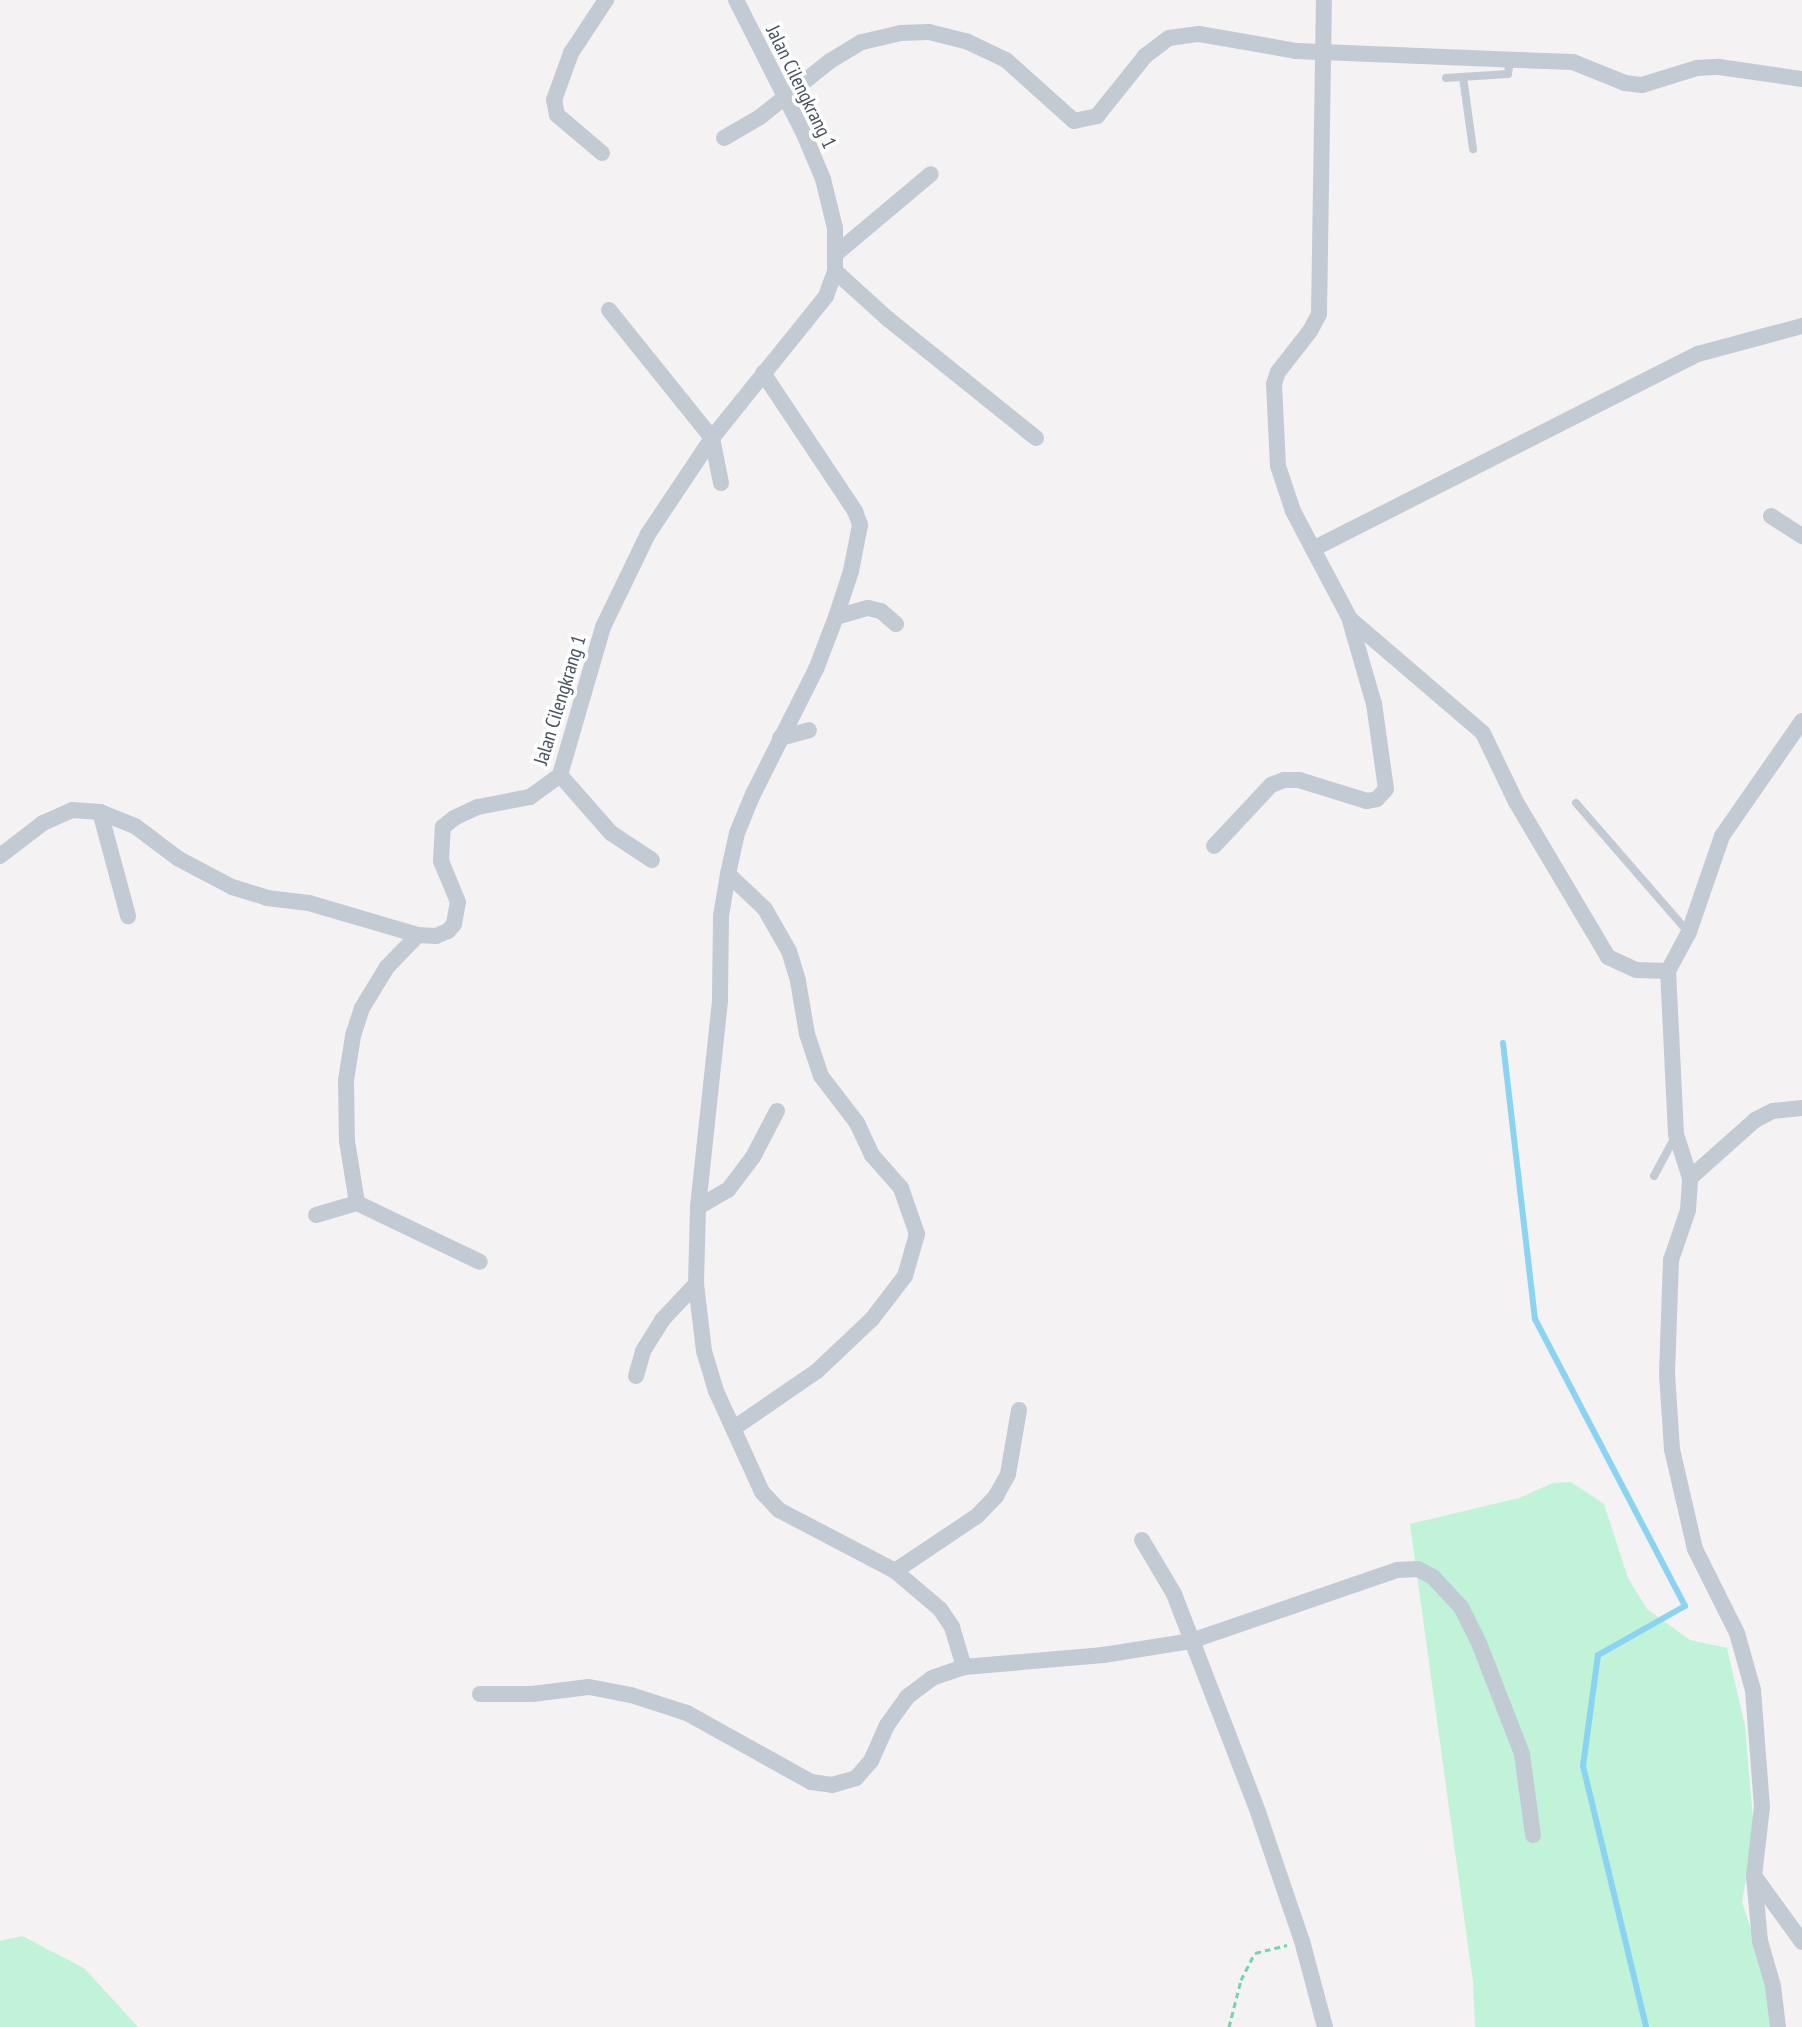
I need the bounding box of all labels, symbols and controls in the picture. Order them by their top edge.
street label: Jalan Cilengkrang 1 [761,21,841,153]
street label: Jalan Cilengkrang 1 [529,632,591,768]

